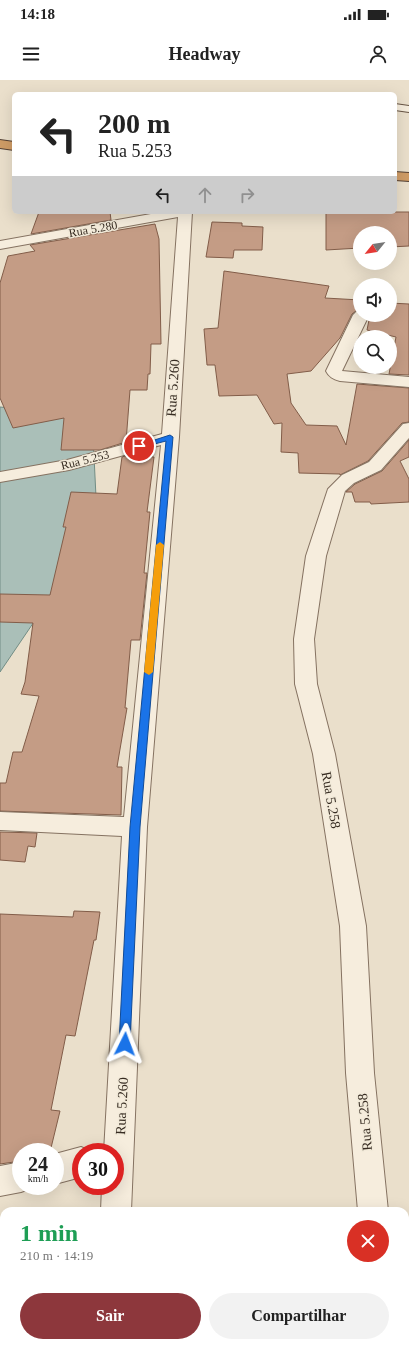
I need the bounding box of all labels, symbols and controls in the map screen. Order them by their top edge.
text: 14:18 [20,6,55,22]
icon: menu [20,43,42,65]
icon: person [367,43,389,65]
text: Headway [169,44,241,64]
icon: left [32,108,84,160]
text: 200 m [98,108,170,139]
text: Rua 5.253 [98,141,172,161]
icon: left [152,184,174,206]
icon: ahead [194,184,216,206]
icon: right [236,184,258,206]
street label: Rua 5.280 [67,218,119,240]
north arrow [353,226,397,270]
map controls [353,226,397,374]
button: sound [353,278,397,322]
button: search [353,330,397,374]
street label: Rua 5.260 [164,359,182,417]
pin [122,429,156,463]
icon: arrive [128,435,150,457]
street label: Rua 5.253 [59,447,111,473]
street label: Rua 5.258 [319,770,343,830]
position arrow [104,1023,146,1065]
street label: Rua 5.260 [113,1077,131,1135]
street label: Rua 5.258 [355,1093,375,1151]
speed limit sign: 30 [72,1143,124,1195]
text: 24 [28,1153,48,1175]
text: km/h [28,1173,48,1184]
text: 1 min [20,1220,78,1246]
button: close [347,1220,389,1262]
text: 210 m · 14:19 [20,1248,93,1263]
button: Sair [20,1293,201,1339]
button: Compartilhar [209,1293,389,1339]

